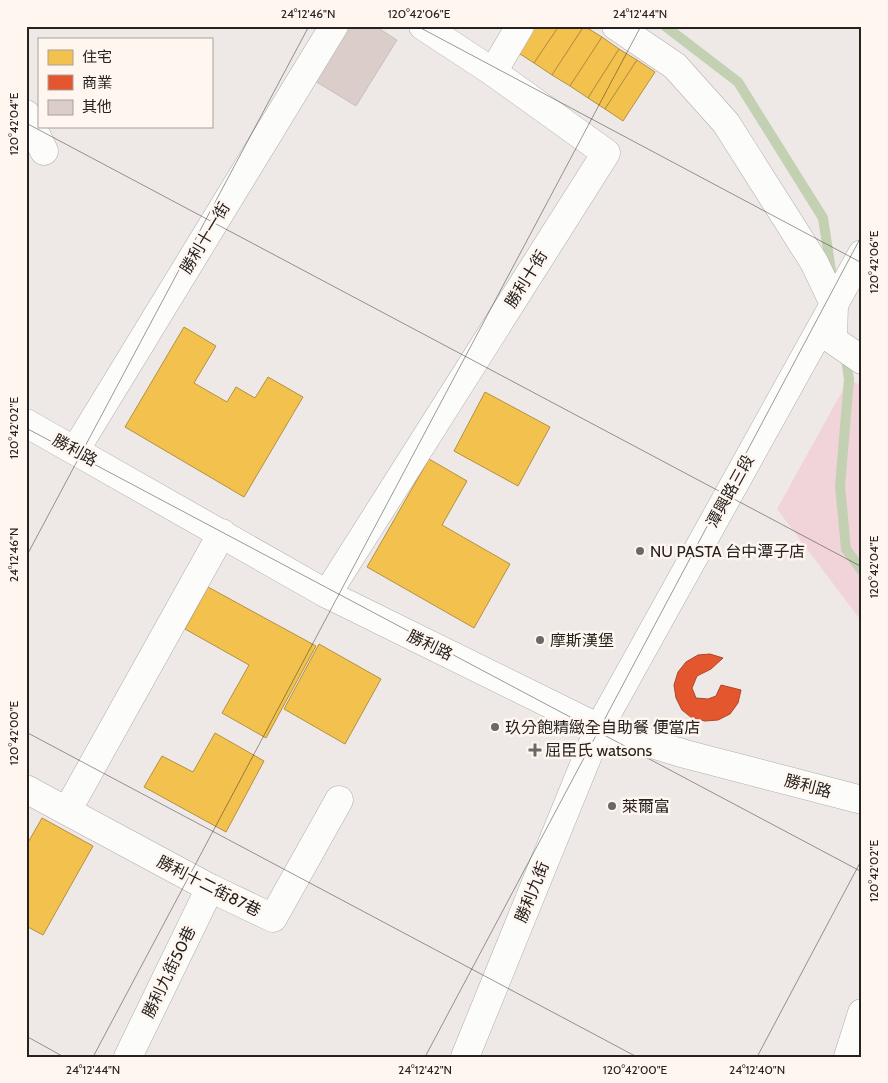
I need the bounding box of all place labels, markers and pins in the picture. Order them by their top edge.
place label: NU PASTA 台中潭子店 [650,542,805,561]
marker: NU PASTA 台中潭子店 [634,545,646,557]
place label: 摩斯漢堡 [550,631,614,650]
marker: 摩斯漢堡 [534,634,546,646]
place label: 玖分飽精緻全自助餐 便當店 [505,718,701,737]
marker: 玖分飽精緻全自助餐 便當店 [489,721,501,733]
place label: 屈臣氏 watsons [545,741,652,760]
marker: 屈臣氏 watsons [529,744,541,756]
place label: 萊爾富 [622,797,670,816]
marker: 萊爾富 [606,800,618,812]

